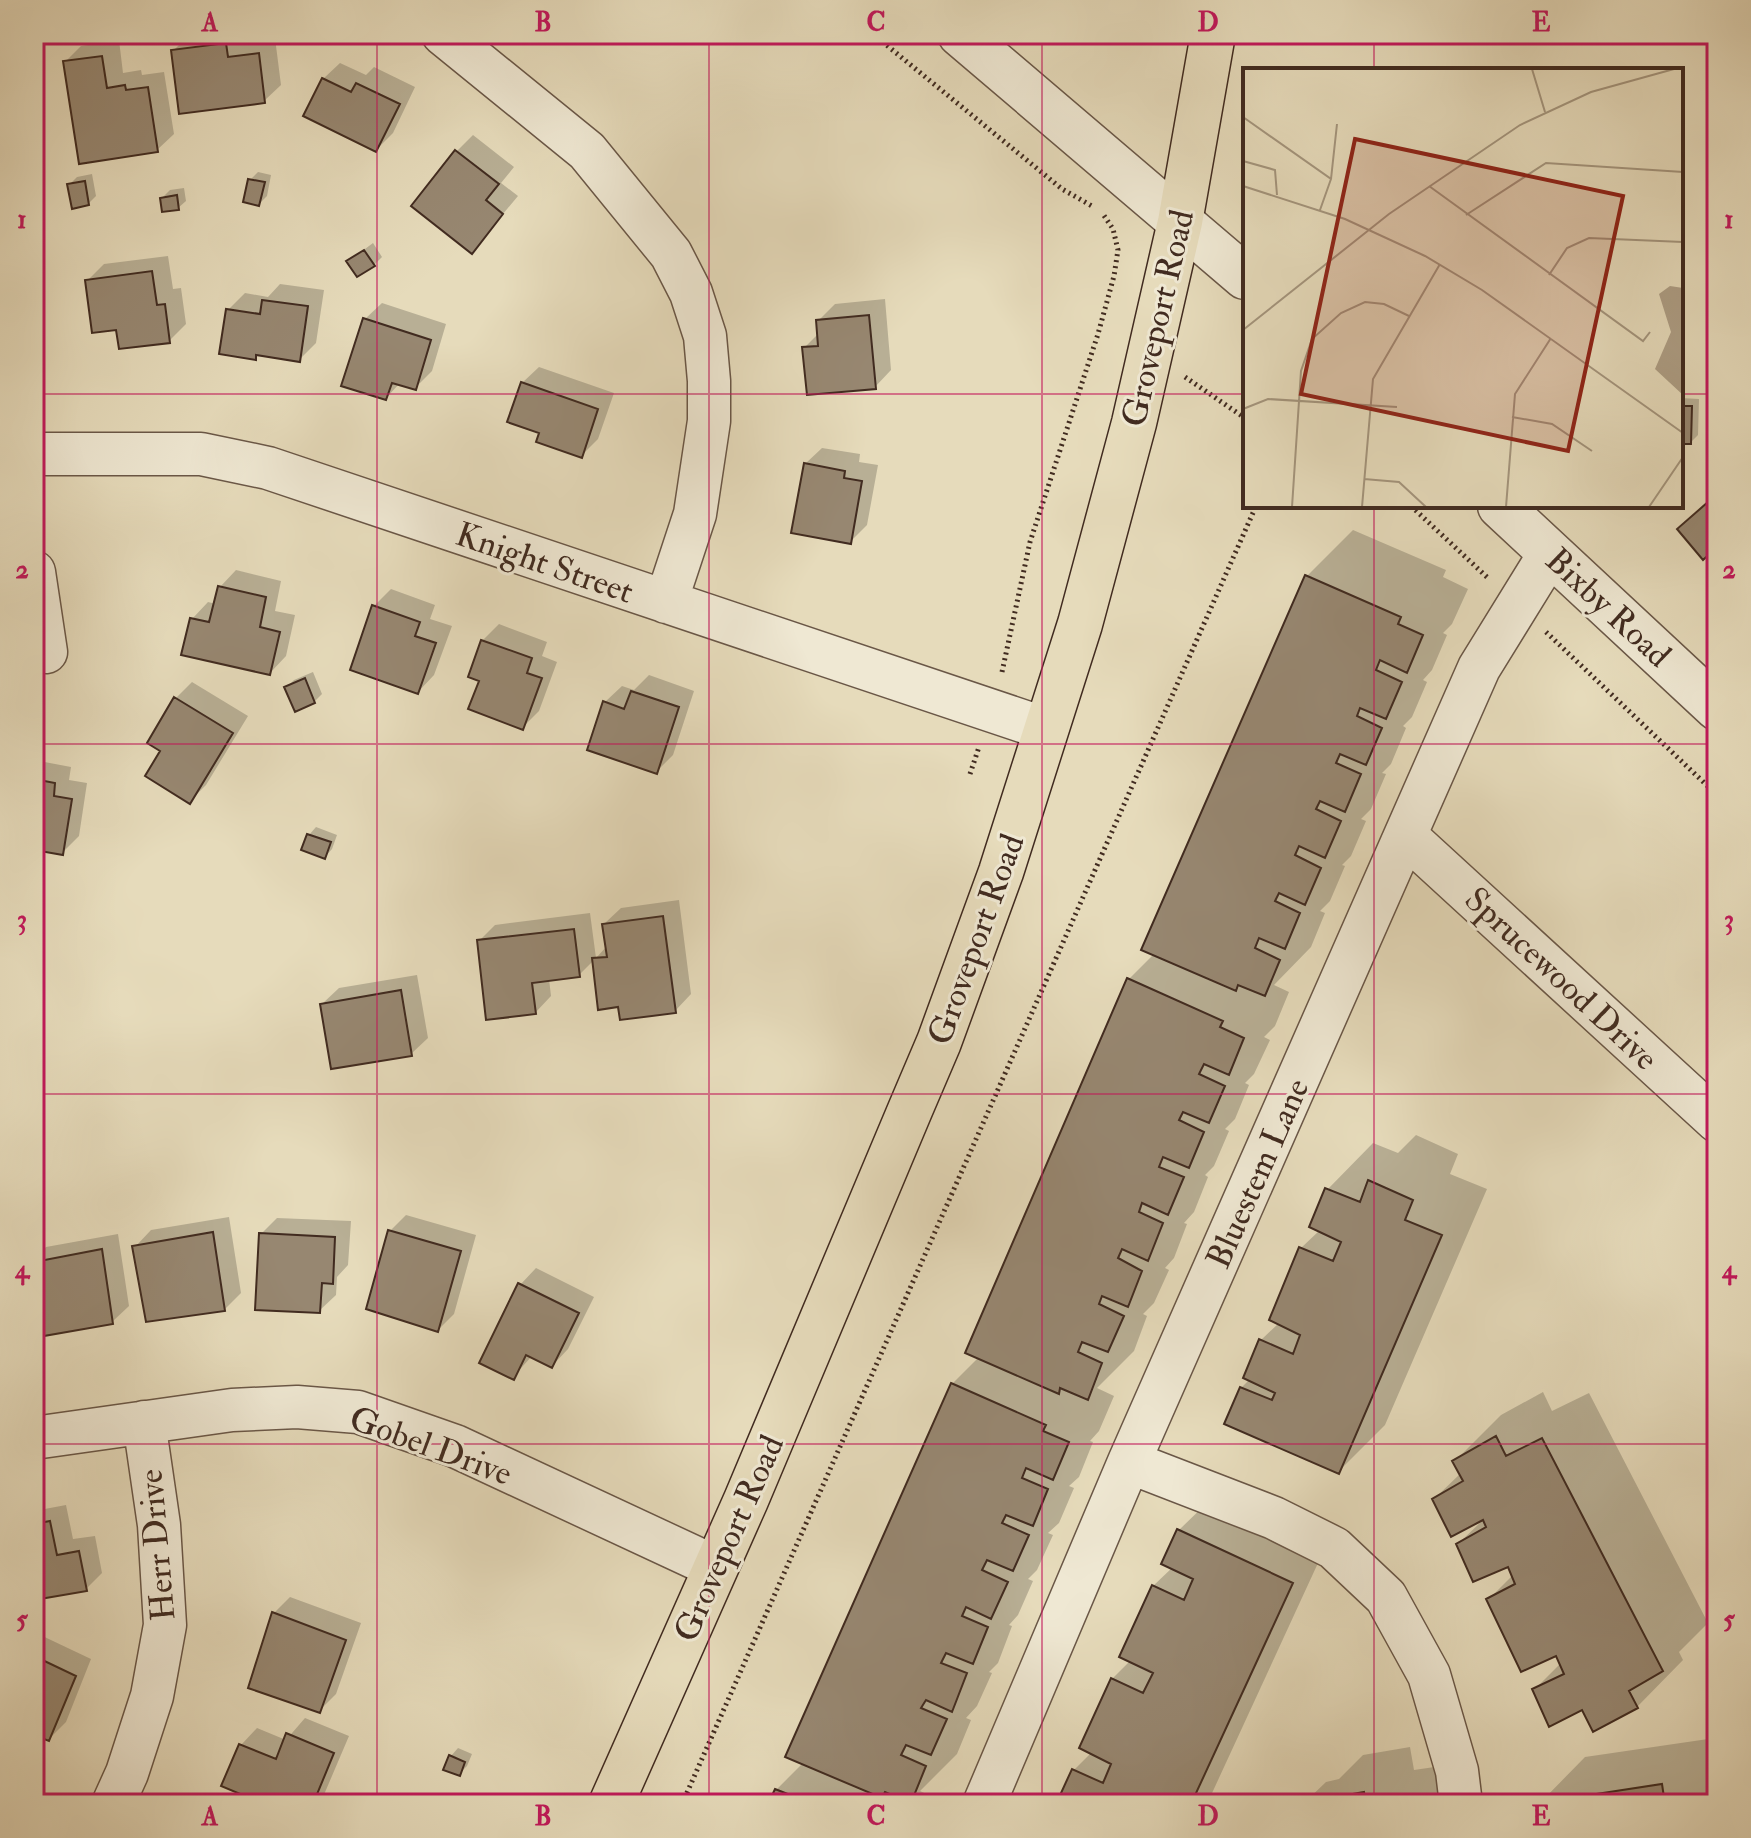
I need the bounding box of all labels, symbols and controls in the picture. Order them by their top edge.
text: A [201,7,219,39]
text: B [534,7,552,39]
text: C [866,7,886,39]
text: D [1197,7,1219,39]
text: E [1532,7,1551,39]
inset map [1243,68,1683,508]
text: 1 [17,204,27,236]
text: 1 [1724,204,1734,236]
street label: Groveport Road [1113,205,1204,431]
street label: Knight Street [450,513,639,614]
street label: Bixby Road [1536,539,1680,677]
text: 2 [15,554,29,586]
text: 2 [1722,554,1736,586]
street label: Groveport Road [918,828,1035,1051]
street label: Sprucewood Drive [1455,878,1667,1080]
text: 3 [17,904,27,936]
text: 3 [1724,904,1734,936]
street label: Bluestem Lane [1197,1072,1319,1275]
text: 4 [14,1254,31,1286]
text: 4 [1721,1254,1738,1286]
street label: Gobel Drive [343,1397,518,1496]
street label: Groveport Road [665,1429,794,1648]
street label: Herr Drive [129,1467,186,1622]
text: 5 [16,1604,28,1636]
text: 5 [1723,1604,1735,1636]
text: A [201,1801,219,1833]
text: B [534,1801,552,1833]
text: C [866,1801,886,1833]
text: D [1197,1801,1219,1833]
text: E [1532,1801,1551,1833]

